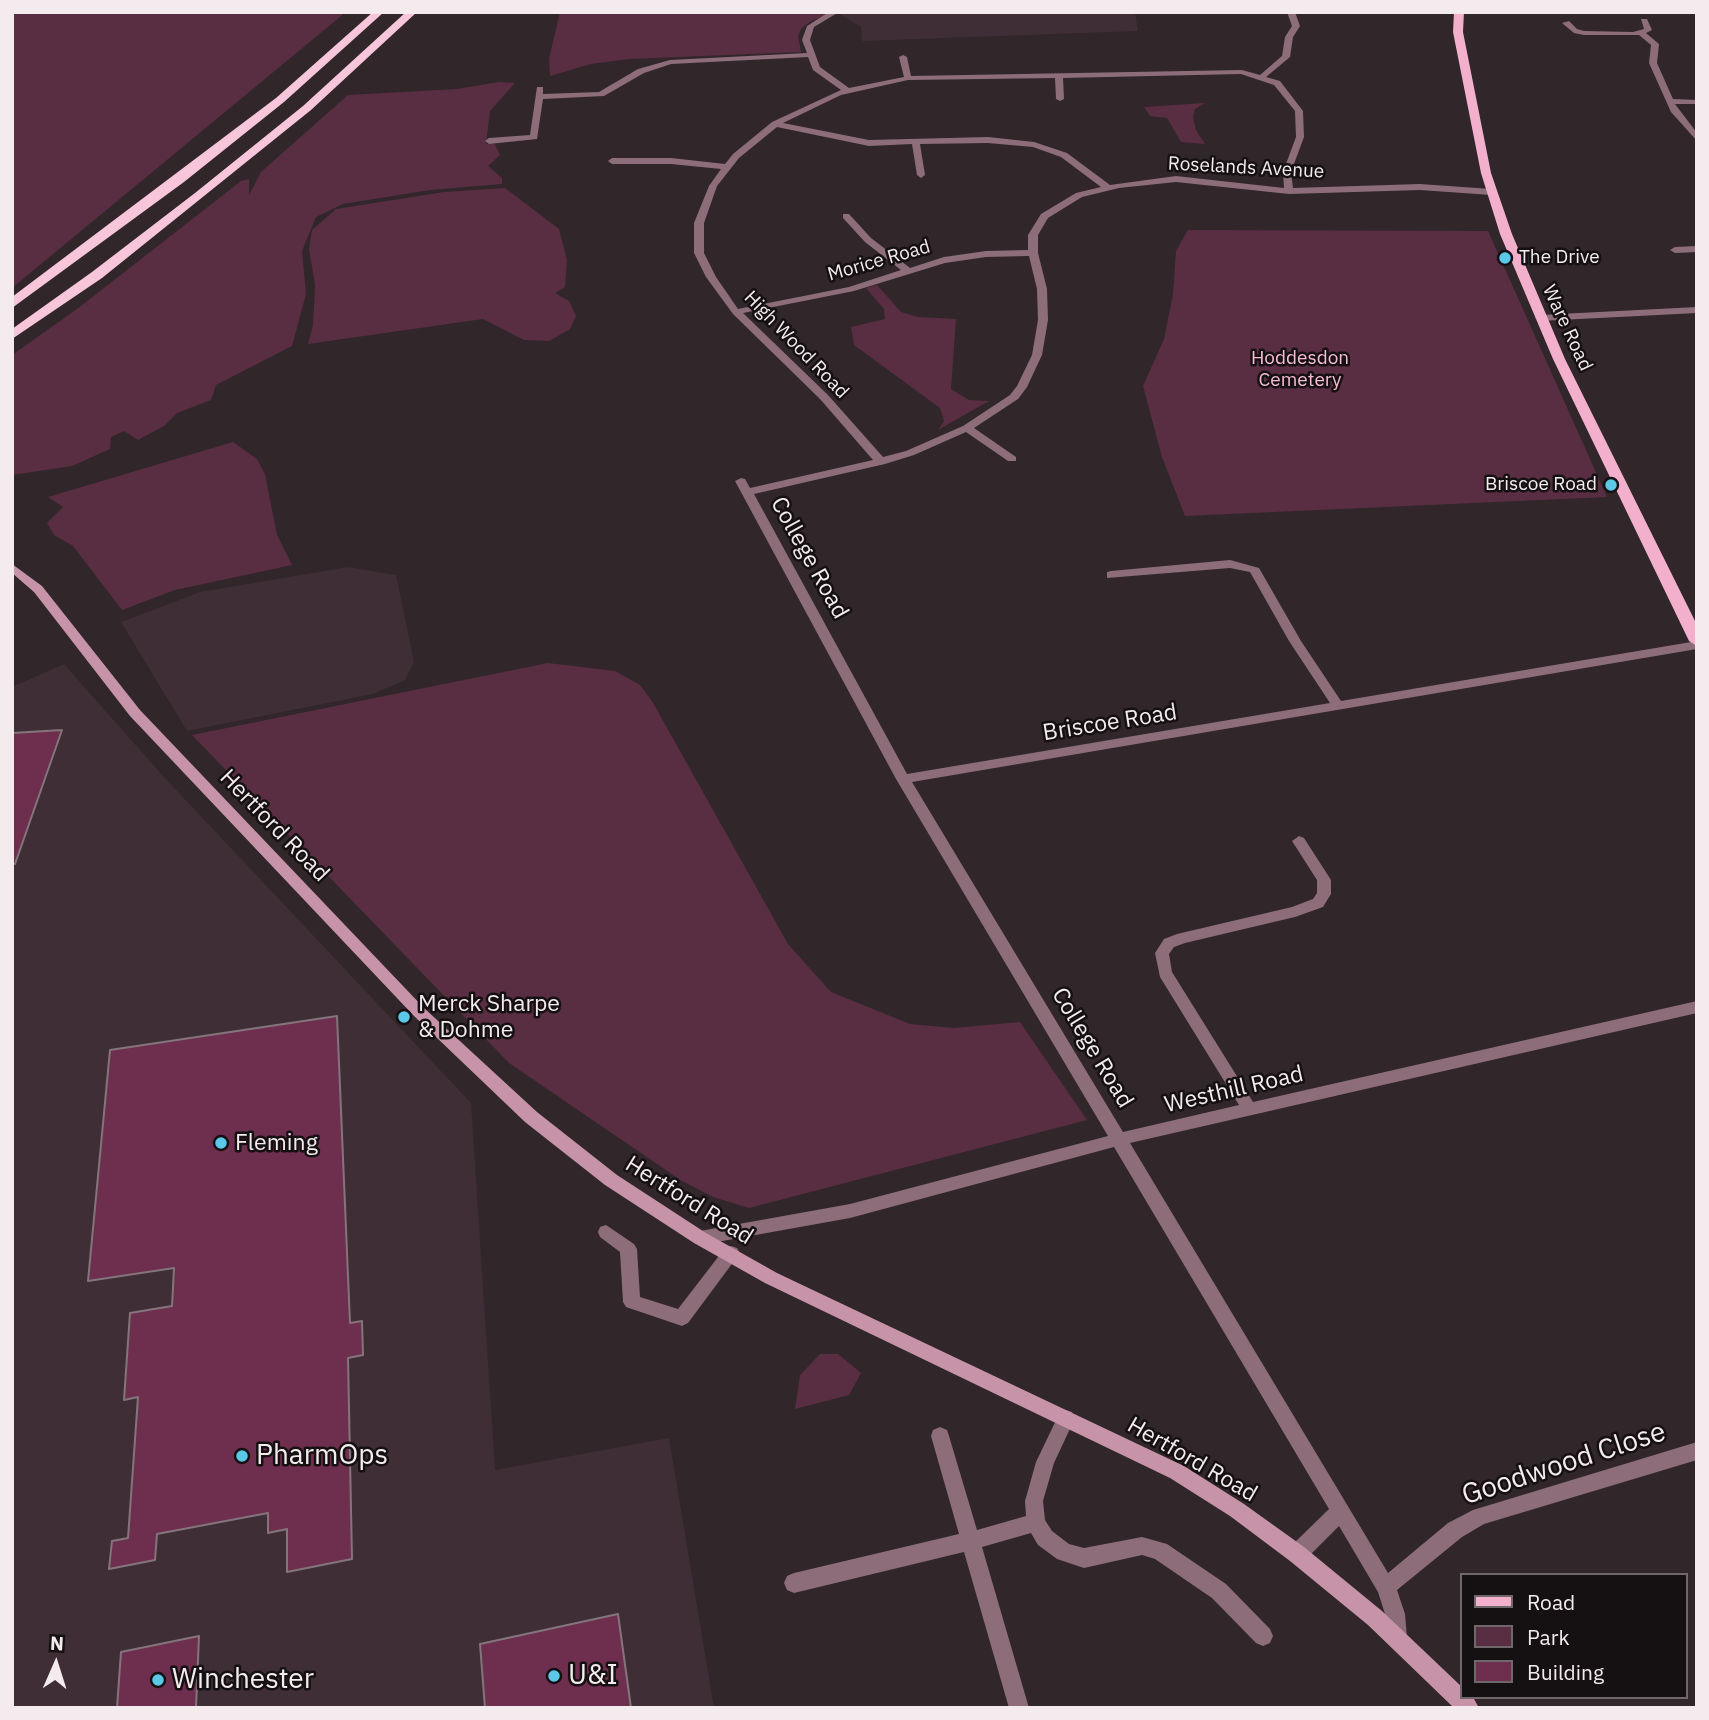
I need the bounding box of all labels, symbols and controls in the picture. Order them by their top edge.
street label: Roselands Avenue [1167,153,1325,183]
street label: Morice Road [825,235,933,287]
place label: The Drive [1519,247,1600,269]
marker: The Drive [1497,250,1513,266]
street label: Ware Road [1537,281,1597,375]
street label: High Wood Road [739,287,853,403]
park label: Hoddesdon Cemetery [1251,348,1349,392]
place label: Briscoe Road [1485,474,1597,496]
marker: Briscoe Road [1603,477,1619,493]
street label: College Road [764,492,854,624]
street label: Briscoe Road [1041,699,1179,747]
street label: Hertford Road [214,764,334,888]
street label: College Road [1045,983,1139,1113]
place label: Merck Sharpe & Dohme [418,990,560,1044]
marker: Merck Sharpe & Dohme [396,1009,412,1025]
street label: Westhill Road [1162,1061,1306,1119]
place label: Fleming [235,1129,318,1157]
marker: Fleming [213,1135,229,1151]
street label: Hertford Road [620,1151,758,1251]
street label: Hertford Road [1122,1412,1262,1508]
street label: Goodwood Close [1458,1415,1670,1513]
place label: PharmOps [256,1439,388,1473]
marker: PharmOps [234,1448,250,1464]
legend [1460,1573,1688,1699]
text: Road [1527,1588,1575,1616]
text: Park [1527,1623,1570,1651]
north arrow [21,1629,91,1699]
text: N [50,1631,65,1655]
text: Building [1527,1658,1604,1686]
place label: U&I [568,1659,618,1693]
place label: Winchester [172,1663,314,1697]
marker: U&I [546,1668,562,1684]
marker: Winchester [150,1672,166,1688]

